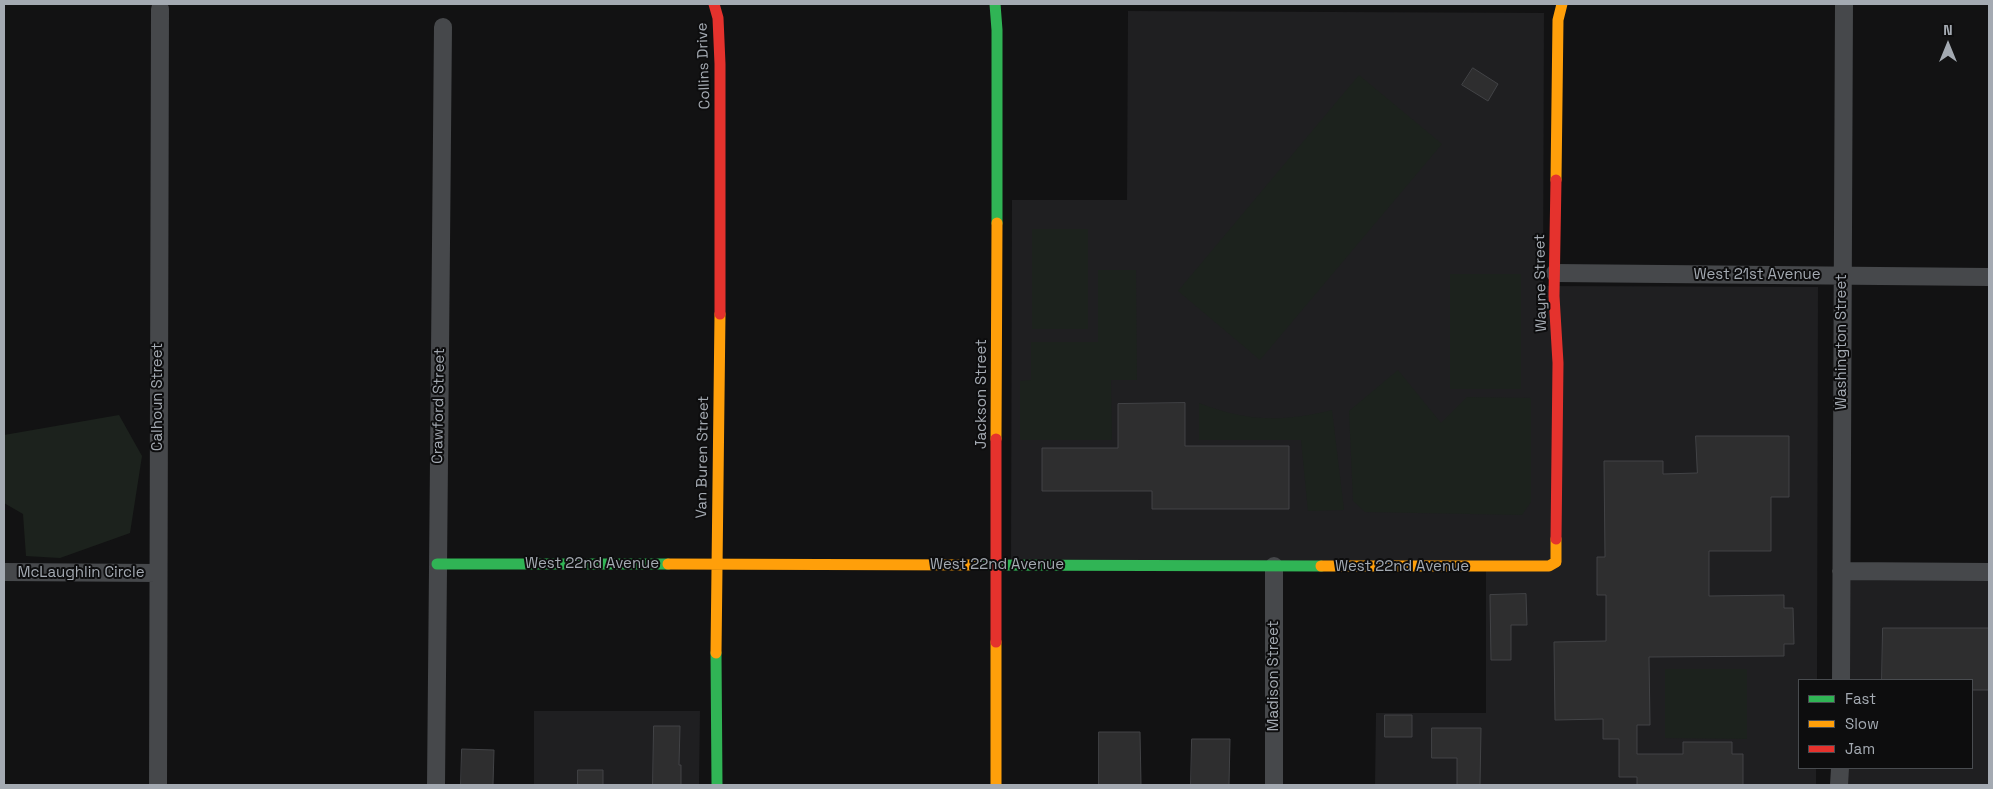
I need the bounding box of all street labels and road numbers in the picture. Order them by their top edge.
street label: Collins Drive [693,22,715,110]
street label: Wayne Street [1531,234,1551,332]
street label: West 21st Avenue [1693,266,1821,284]
street label: Washington Street [1833,274,1851,410]
street label: Jackson Street [973,339,991,449]
street label: Calhoun Street [149,343,167,451]
street label: Crawford Street [429,348,449,464]
street label: Van Buren Street [693,396,713,518]
street label: West 22nd Avenue [525,555,659,573]
street label: West 22nd Avenue [930,556,1064,574]
street label: West 22nd Avenue [1335,558,1469,576]
street label: McLaughlin Circle [17,564,145,582]
street label: Madison Street [1265,621,1283,731]

